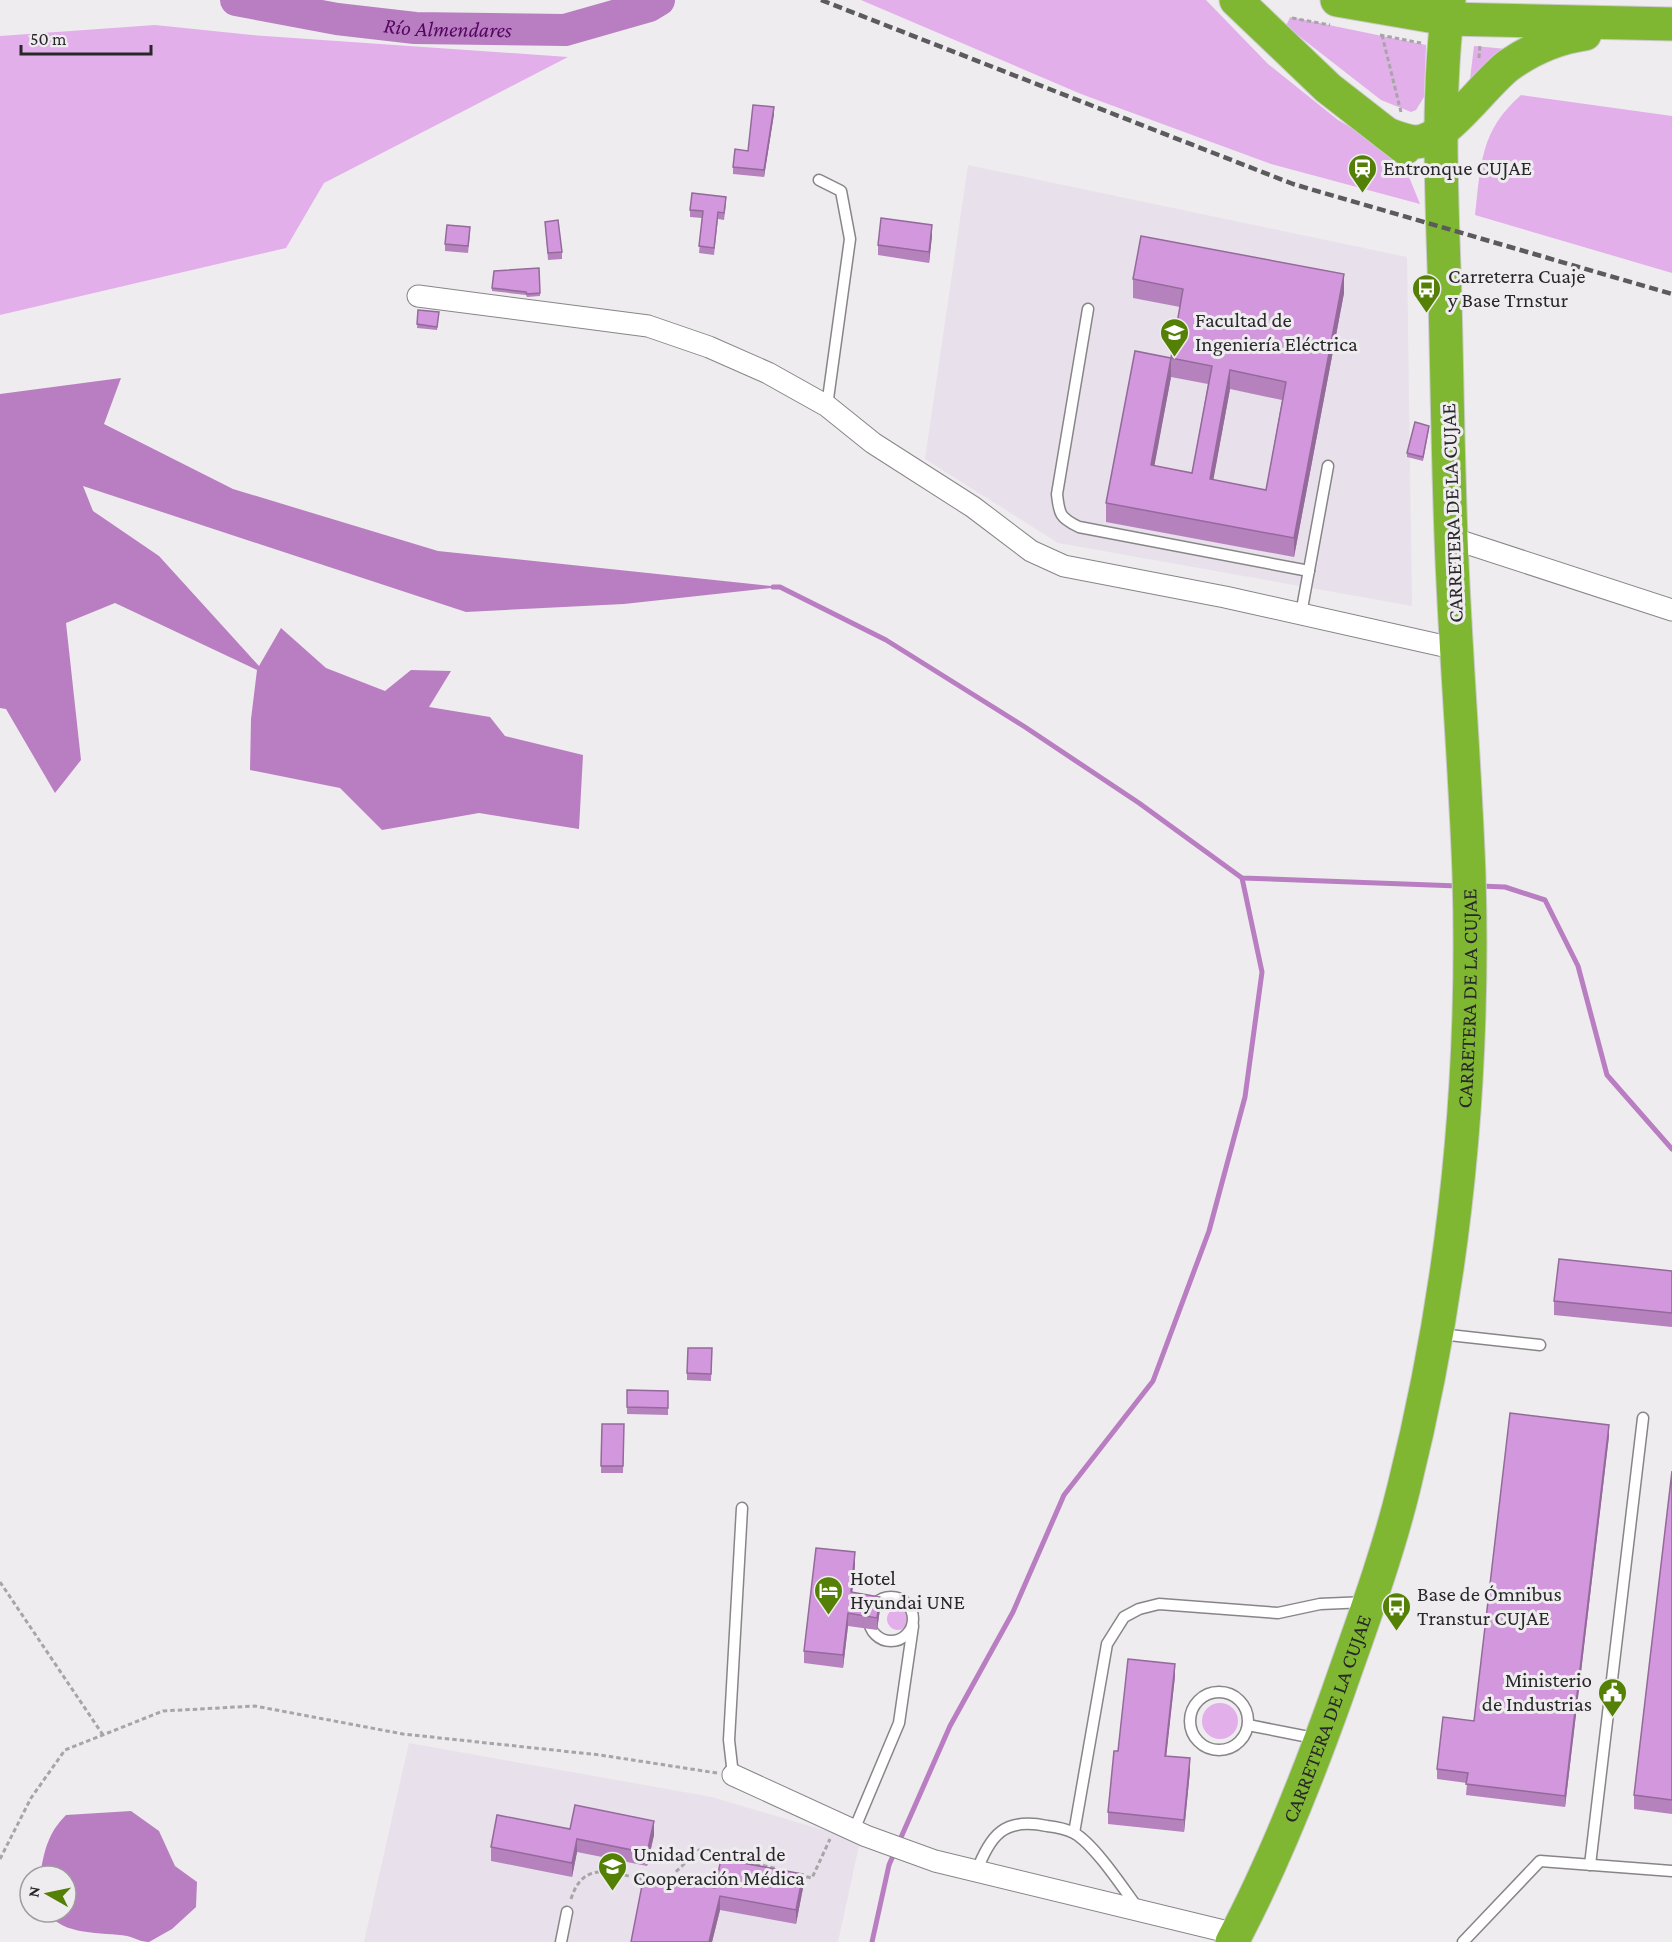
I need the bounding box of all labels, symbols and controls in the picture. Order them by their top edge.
water label: Río Almendares [382,12,512,42]
scale bar [21,18,152,56]
text: 50 m [30,29,67,49]
station icon: Entronque CUJAE [1346,152,1378,194]
place label: Entronque CUJAE [1383,156,1532,180]
place label: Carreterra Cuaje y Base Trnstur [1447,264,1585,312]
bus stop icon: Carreterra Cuaje y Base Trnstur [1411,272,1443,314]
place label: Facultad de Ingeniería Eléctrica [1195,308,1358,356]
school or university icon: Facultad de Ingeniería Eléctrica [1158,316,1190,358]
street label: CARRETERA DE LA CUJAE [1436,403,1468,623]
street label: CARRETERA DE LA CUJAE [1452,888,1482,1109]
place label: Hotel Hyundai UNE [850,1566,965,1614]
hotel icon: Hotel Hyundai UNE [813,1574,845,1616]
place label: Base de Ómnibus Transtur CUJAE [1417,1582,1562,1630]
bus stop icon: Base de Ómnibus Transtur CUJAE [1380,1590,1412,1632]
street label: CARRETERA DE LA CUJAE [1277,1612,1376,1826]
place label: Ministerio de Industrias [1482,1668,1592,1716]
public building icon: Ministerio de Industrias [1597,1676,1629,1718]
place label: Unidad Central de Cooperación Médica [633,1842,805,1890]
school or university icon: Unidad Central de Cooperación Médica [596,1850,628,1892]
north arrow [18,1864,78,1924]
text: N [24,1885,43,1898]

